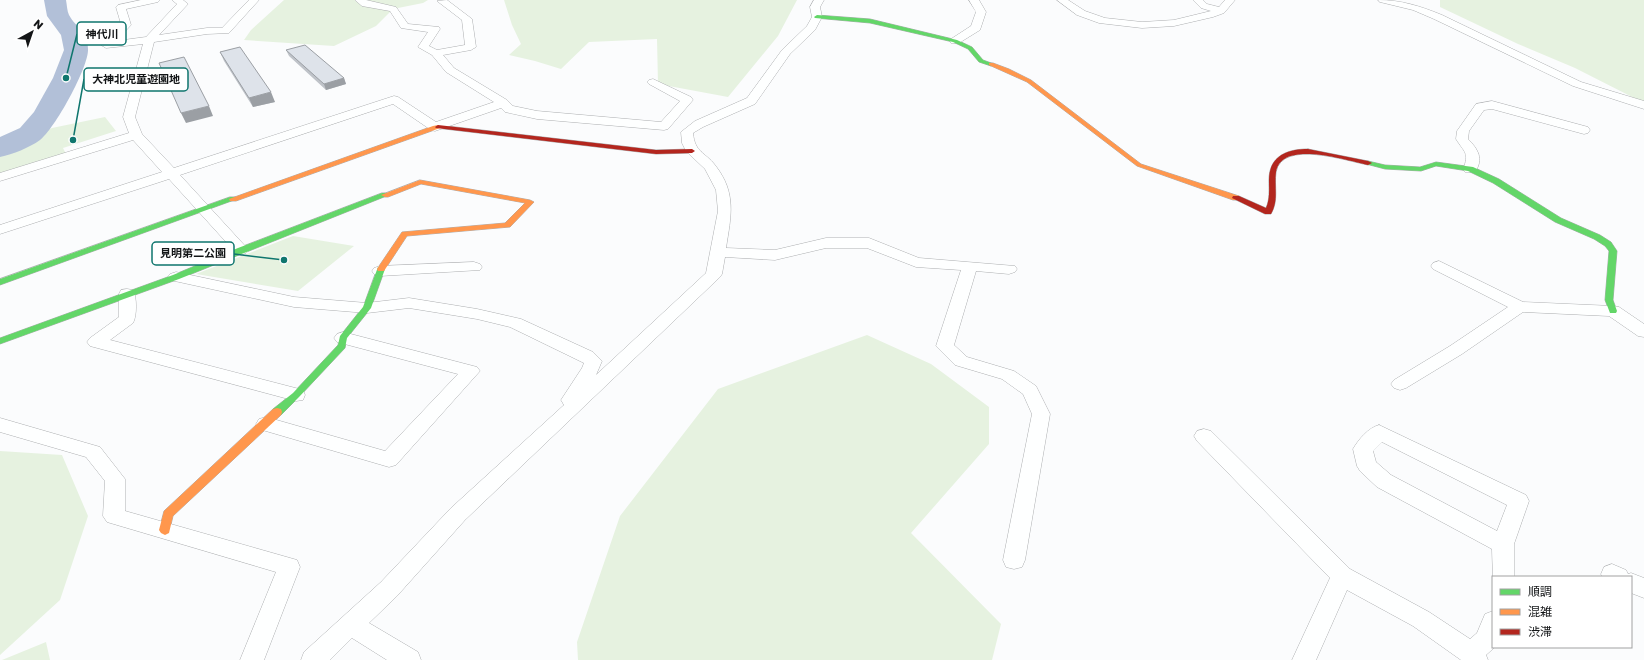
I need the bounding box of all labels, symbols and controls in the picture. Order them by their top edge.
north arrow [12,12,52,52]
text: N [31,16,46,32]
callout: 神代川 [77,22,126,45]
text: 神代川 [86,27,119,40]
callout: 大神北児童遊園地 [84,68,188,91]
text: 大神北児童遊園地 [92,72,180,85]
callout: 見明第二公園 [152,242,234,265]
text: 見明第二公園 [160,246,226,259]
legend [1492,576,1632,648]
text: 順調 [1528,584,1552,599]
text: 混雑 [1528,604,1552,619]
text: 渋滞 [1528,624,1552,639]

